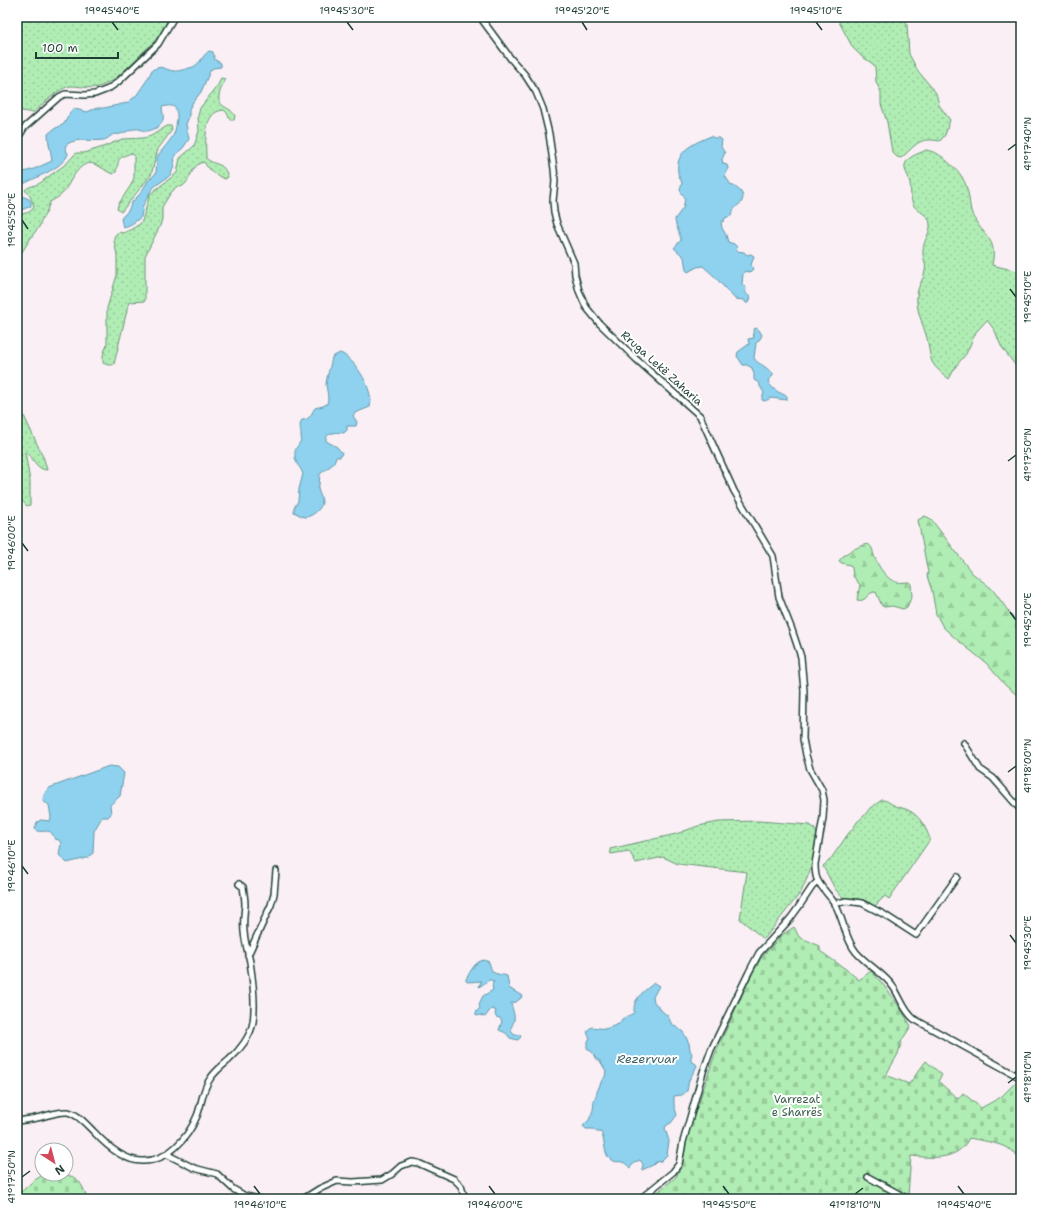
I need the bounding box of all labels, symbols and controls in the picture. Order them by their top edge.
text: 19°45'40"E [84,4,140,17]
text: 19°45'30"E [319,4,375,17]
text: 19°45'20"E [554,4,610,17]
text: 19°45'10"E [790,4,842,17]
scale bar [36,34,118,60]
text: 100 m [42,40,78,56]
text: 41°17'40"N [1021,117,1034,171]
text: 19°45'50"E [5,193,18,247]
text: 19°45'10"E [1021,271,1034,323]
street label: Rruga Lekë Zaharia [618,328,706,409]
text: 41°17'50"N [1021,428,1034,482]
text: 19°46'00"E [5,515,18,571]
text: 19°45'20"E [1021,592,1034,648]
text: 41°18'00"N [1021,739,1034,793]
text: 19°46'10"E [5,840,18,892]
text: 19°45'30"E [1021,915,1034,971]
water label: Rezervuar [617,1051,678,1067]
text: 41°18'10"N [1021,1051,1034,1103]
park label: Varrezat e Sharrës [772,1092,822,1120]
north arrow [34,1142,74,1182]
text: 41°17'50"N [5,1150,18,1204]
text: N [51,1161,68,1178]
text: 19°46'10"E [234,1198,286,1211]
text: 19°46'00"E [467,1198,523,1211]
text: 19°45'50"E [702,1198,756,1211]
text: 41°18'10"N [829,1198,881,1211]
text: 19°45'40"E [936,1198,992,1211]

